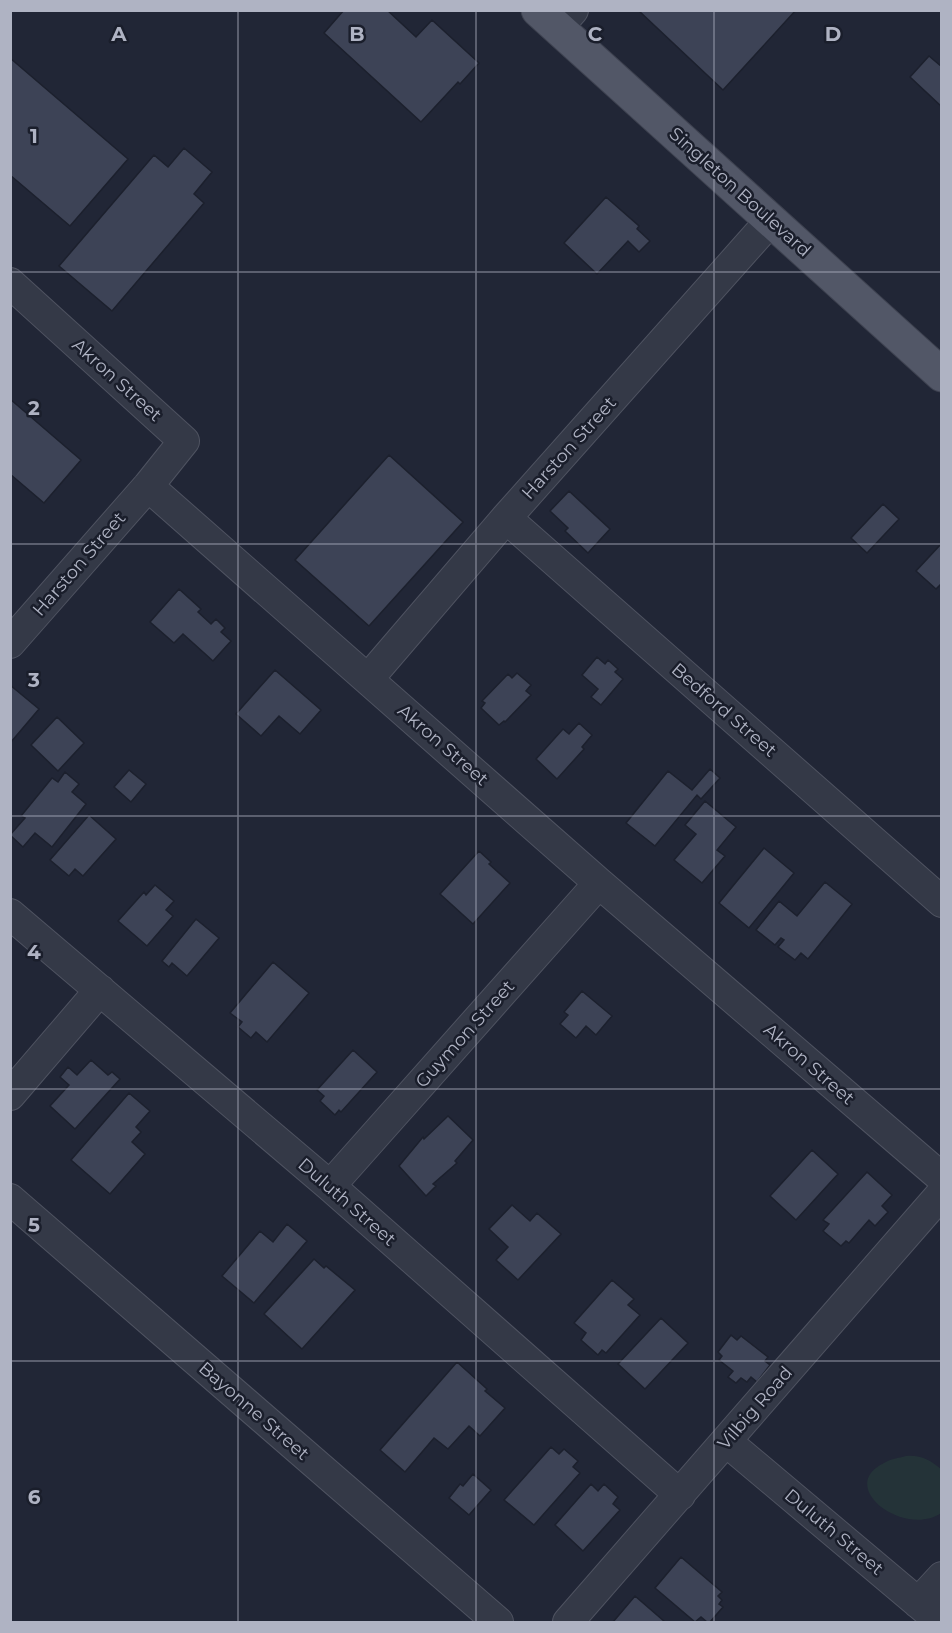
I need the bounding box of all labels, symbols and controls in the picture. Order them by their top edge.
text: A [110,22,127,46]
text: B [349,22,365,46]
text: C [588,22,603,46]
text: D [825,22,841,46]
street label: Singleton Boulevard [665,123,815,261]
text: 1 [30,124,38,148]
street label: Akron Street [68,334,166,426]
street label: Harston Street [517,392,621,504]
text: 2 [28,396,40,420]
street label: Harston Street [28,507,130,621]
street label: Bedford Street [667,658,781,762]
text: 3 [27,668,40,692]
street label: Akron Street [393,700,493,790]
text: 4 [27,940,41,964]
street label: Guymon Street [411,976,519,1092]
street label: Akron Street [759,1019,859,1109]
street label: Duluth Street [294,1154,400,1250]
text: 5 [28,1213,40,1237]
street label: Bayonne Street [194,1357,314,1465]
street label: Vilbig Road [713,1362,797,1454]
street label: Duluth Street [780,1484,888,1580]
text: 6 [28,1485,41,1509]

